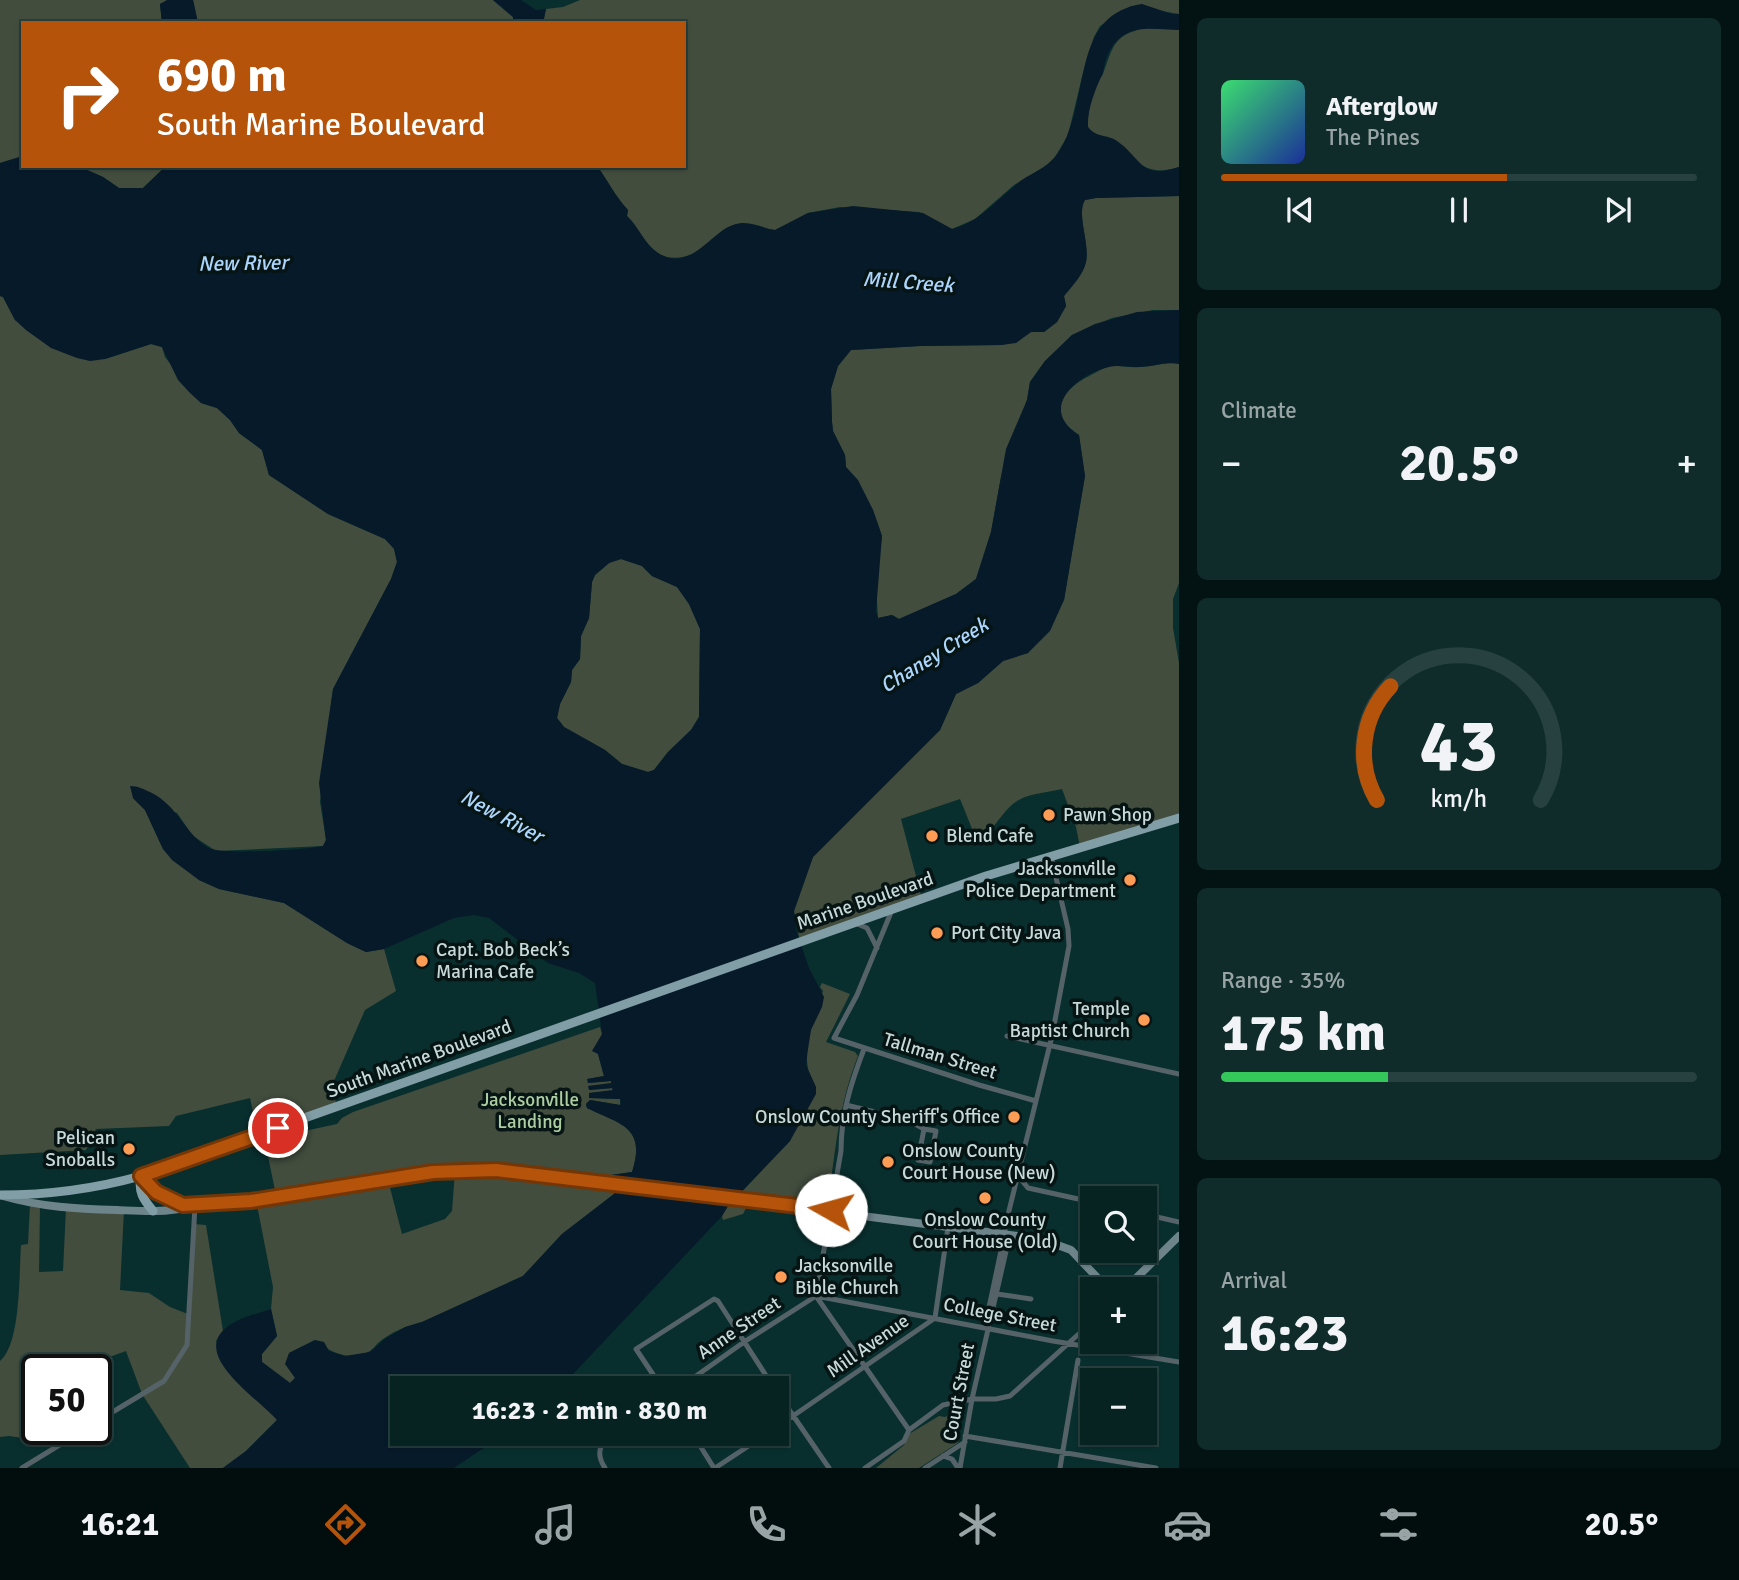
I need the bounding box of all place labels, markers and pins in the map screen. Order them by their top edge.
place label: Pawn Shop [1063,803,1152,827]
marker: Pawn Shop [1041,807,1057,823]
place label: Blend Cafe [946,824,1034,848]
marker: Blend Cafe [924,828,940,844]
place label: Jacksonville Police Department [965,857,1116,903]
marker: Jacksonville Police Department [1122,872,1138,888]
place label: Port City Java [951,921,1061,945]
marker: Port City Java [929,925,945,941]
place label: Capt. Bob Beck’s Marina Cafe [436,938,570,984]
marker: Capt. Bob Beck’s Marina Cafe [414,953,430,969]
place label: Temple Baptist Church [1010,997,1130,1043]
marker: Temple Baptist Church [1136,1012,1152,1028]
pin [248,1098,308,1158]
place label: Onslow County Sheriff's Office [755,1105,1000,1129]
marker: Onslow County Sheriff's Office [1006,1109,1022,1125]
place label: Pelican Snoballs [45,1126,115,1172]
place label: Onslow County Court House (New) [902,1139,1055,1185]
marker: Pelican Snoballs [121,1141,137,1157]
marker: Onslow County Court House (New) [880,1154,896,1170]
marker: Onslow County Court House (Old) [977,1190,993,1206]
place label: Onslow County Court House (Old) [912,1208,1058,1254]
place label: Jacksonville Bible Church [795,1254,899,1300]
marker: Jacksonville Bible Church [773,1269,789,1285]

